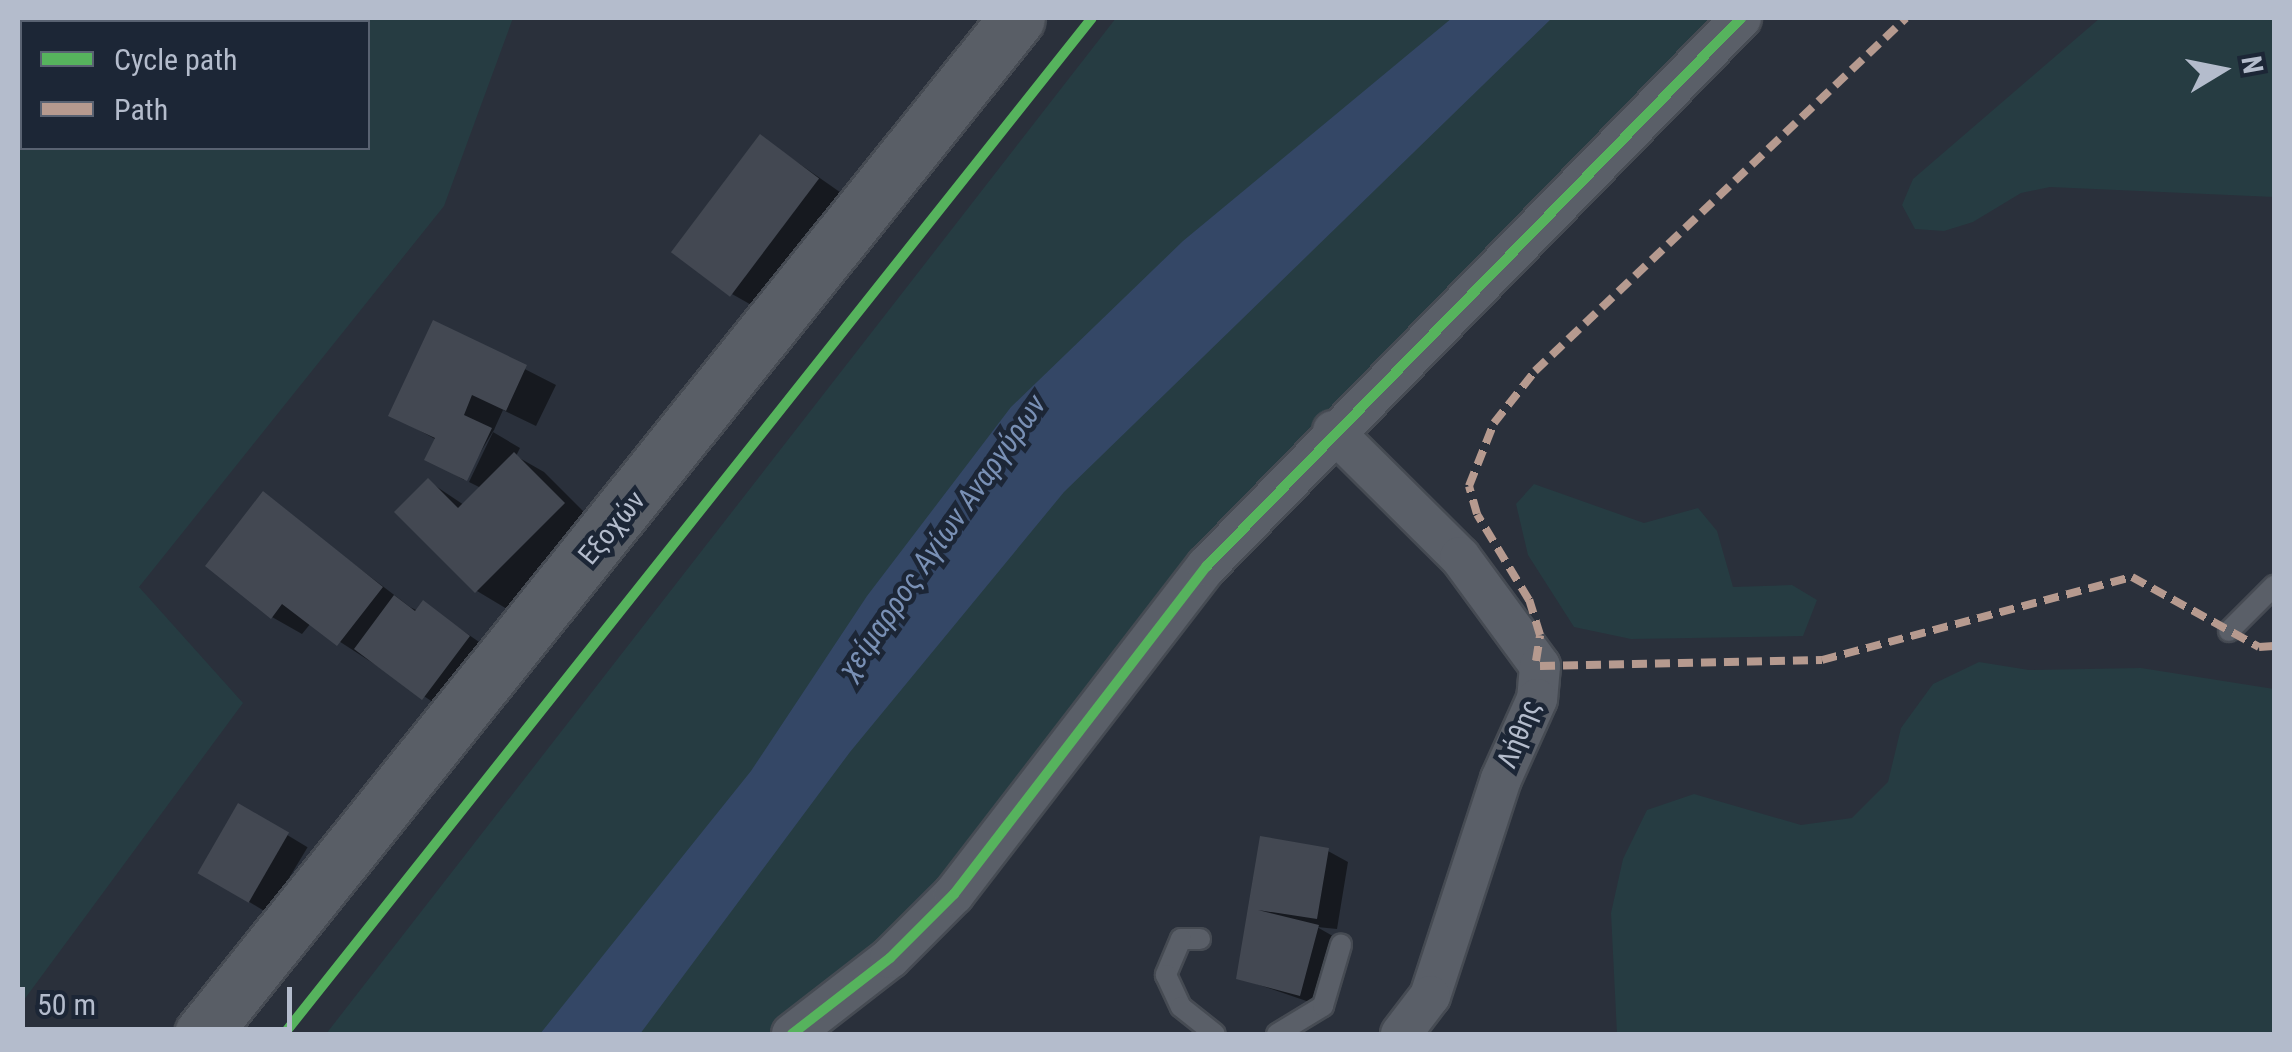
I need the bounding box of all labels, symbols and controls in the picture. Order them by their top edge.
legend [20,20,370,150]
north arrow [2172,20,2272,120]
text: Cycle path [114,42,238,77]
text: N [2234,53,2270,76]
text: Path [114,92,168,127]
water label: χείμαρρος Αγίων Αναργύρων [830,388,1054,686]
street label: Εξοχών [572,484,652,572]
street label: Λήθης [1490,695,1548,773]
scale bar [25,967,298,1029]
text: 50 m [37,987,96,1022]

